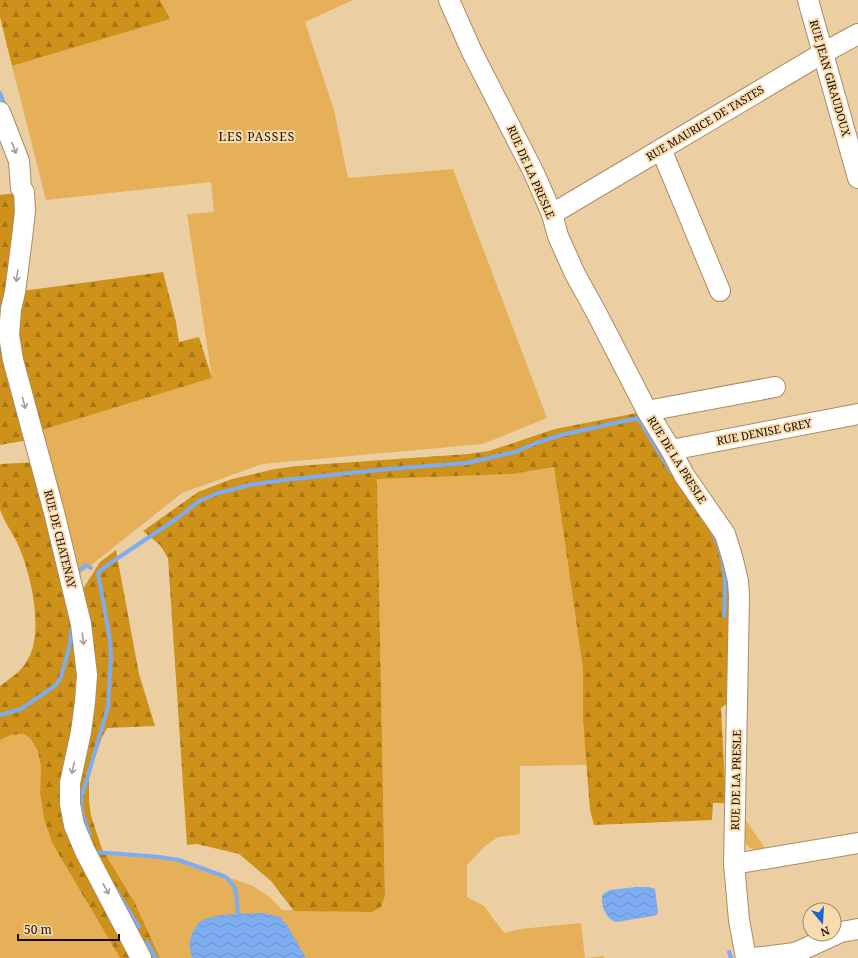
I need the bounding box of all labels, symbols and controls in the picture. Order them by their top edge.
street label: RUE JEAN GIRAUDOUX [807,18,854,138]
street label: RUE MAURICE DE TASTES [643,81,766,164]
street label: RUE DE LA PRESLE [504,123,559,221]
district label: LES PASSES [219,128,295,145]
one-way arrow [10,142,18,154]
one-way arrow [13,269,21,282]
one-way arrow [21,397,28,410]
street label: RUE DE LA PRESLE [644,413,710,506]
street label: RUE DENISE GREY [715,415,813,448]
street label: RUE DE CHATENAY [41,488,80,590]
one-way arrow [79,632,87,645]
street label: RUE DE LA PRESLE [727,730,744,830]
one-way arrow [69,761,77,774]
one-way arrow [103,883,110,895]
north arrow [802,902,842,942]
scale bar [18,916,119,942]
text: 50 m [24,921,52,938]
text: N [818,924,832,941]

